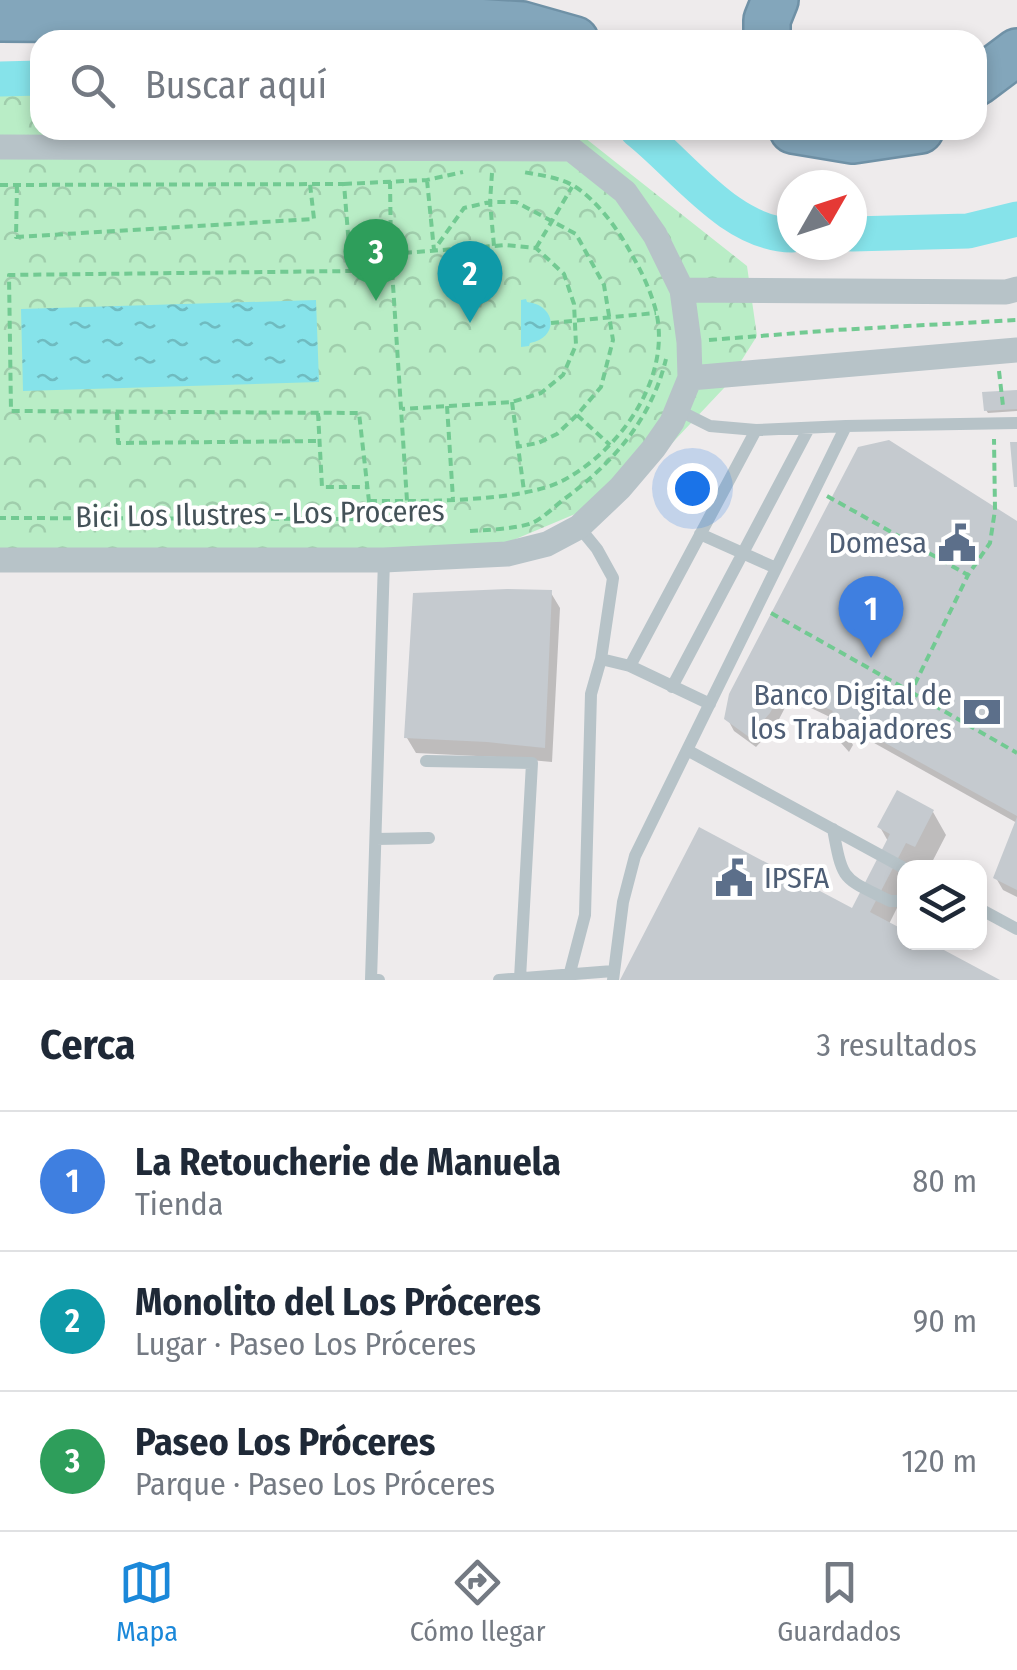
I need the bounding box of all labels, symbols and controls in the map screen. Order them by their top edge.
search box [30,30,987,140]
icon: search [65,58,120,113]
text: Buscar aquí [145,62,327,108]
north arrow [777,170,867,260]
pin: 3 [344,218,408,301]
pin: 2 [438,240,502,323]
your location [667,463,718,514]
street label: Bici Los Ilustres - Los Proceres [75,493,445,535]
public building icon: Domesa [936,522,978,564]
place label: Domesa [829,525,927,561]
pin: 1 [838,576,904,658]
place label: Banco Digital de los Trabajadores [750,677,952,747]
bank icon: Banco Digital de los Trabajadores [961,691,1003,733]
public building icon: IPSFA [713,857,755,899]
place label: IPSFA [764,860,829,896]
map controls [897,860,987,950]
button: layers [897,860,987,950]
text: Cerca [40,1020,135,1070]
text: 3 resultados [817,1026,977,1064]
text: La Retoucherie de Manuela [135,1139,561,1185]
text: 1 [66,1162,79,1200]
text: 80 m [912,1162,977,1200]
text: Tienda [135,1185,223,1223]
text: Monolito del Los Próceres [135,1279,541,1325]
text: 2 [65,1302,80,1340]
text: 90 m [913,1302,977,1340]
text: Lugar · Paseo Los Próceres [135,1325,476,1363]
text: Paseo Los Próceres [135,1419,435,1465]
text: 3 [65,1442,80,1480]
text: 120 m [902,1442,977,1480]
text: Parque · Paseo Los Próceres [135,1465,495,1503]
tab: Mapa [116,1555,178,1648]
tab: Cómo llegar [410,1555,545,1648]
tab: Guardados [777,1555,901,1648]

